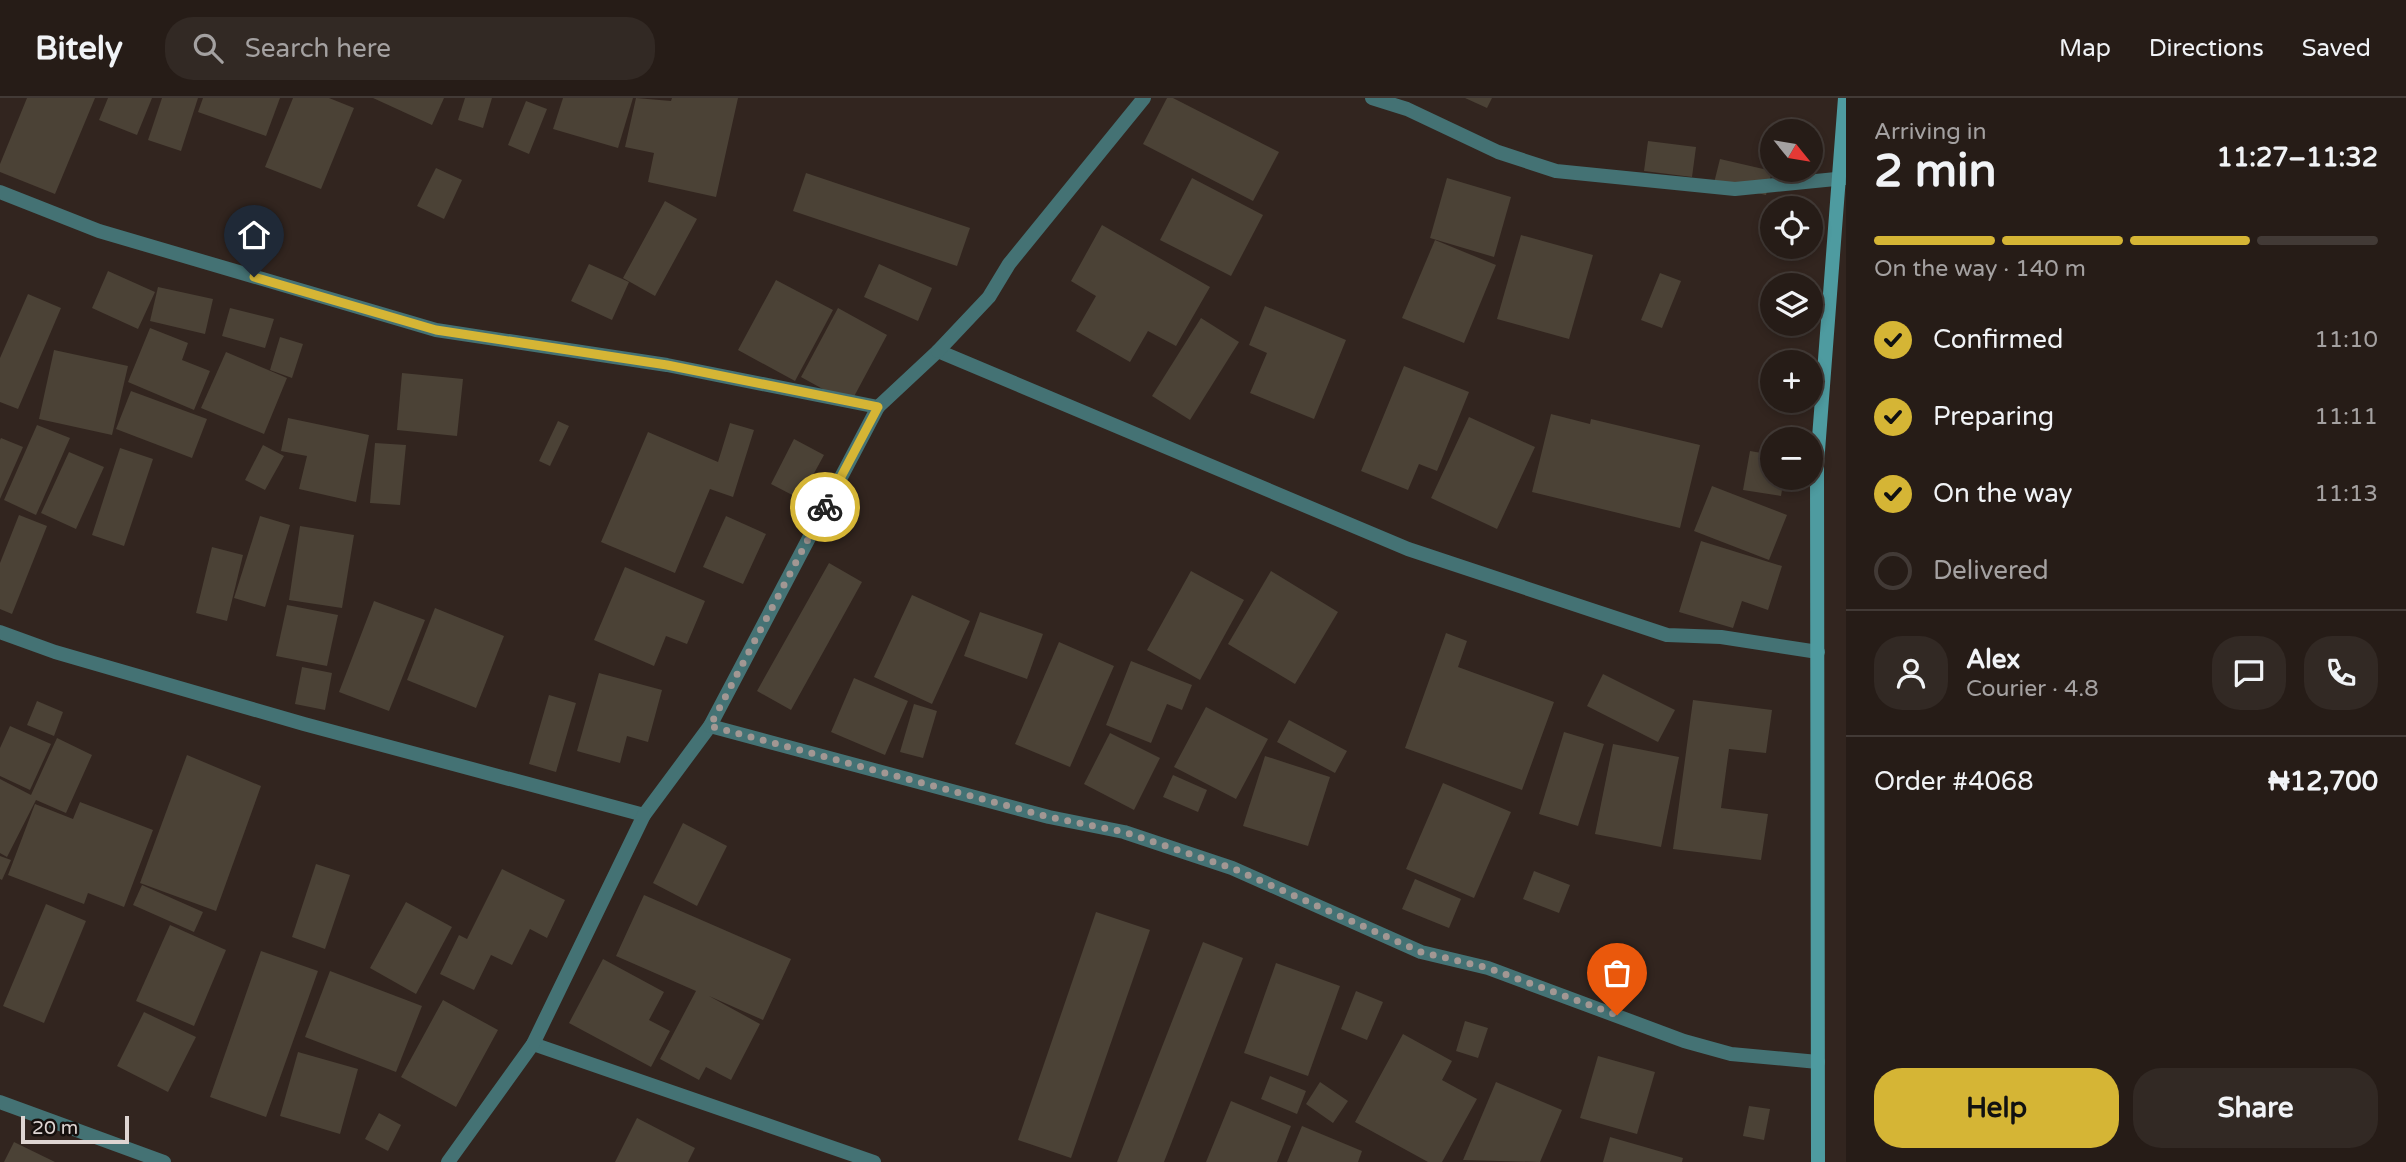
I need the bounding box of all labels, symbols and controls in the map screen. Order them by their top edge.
search box [165,17,655,80]
text: Bitely [35,29,123,68]
icon: search [189,29,227,67]
text: Search here [245,33,391,64]
text: Map [2059,34,2111,63]
text: Directions [2149,34,2264,63]
text: Saved [2302,34,2371,63]
text: Arriving in [1874,118,1987,146]
north arrow [1760,119,1824,182]
map controls [1760,119,1823,490]
text: 11:27–11:32 [2217,142,2378,173]
text: 2 min [1874,144,1997,199]
button: locate [1760,196,1823,259]
pin [224,205,284,277]
icon: home [235,216,273,254]
text: On the way · 140 m [1874,255,2086,283]
button: layers [1760,273,1823,336]
icon: check [1874,321,1912,359]
text: Confirmed [1933,324,2063,355]
text: 11:10 [2314,326,2378,354]
button: + [1760,350,1823,413]
icon: check [1874,398,1912,436]
text: Preparing [1933,401,2054,432]
text: 11:11 [2314,403,2378,431]
button: − [1760,427,1823,490]
courier [790,472,860,542]
icon: check [1874,475,1912,513]
text: On the way [1933,478,2073,509]
text: 11:13 [2314,480,2378,508]
icon: bike [806,488,844,526]
text: Delivered [1933,555,2049,586]
button: person [1874,636,1948,710]
button: chat [2212,636,2286,710]
button: phone [2304,636,2378,710]
text: Alex [1966,644,2020,675]
text: Courier · 4.8 [1966,675,2099,703]
text: Order #4068 [1874,766,2034,797]
text: ₦12,700 [2268,766,2378,797]
pin [1587,943,1647,1015]
icon: bag [1598,954,1636,992]
button: Help [1874,1068,2119,1148]
button: Share [2133,1068,2378,1148]
scale bar [21,1113,130,1145]
text: 20 m [32,1117,78,1139]

